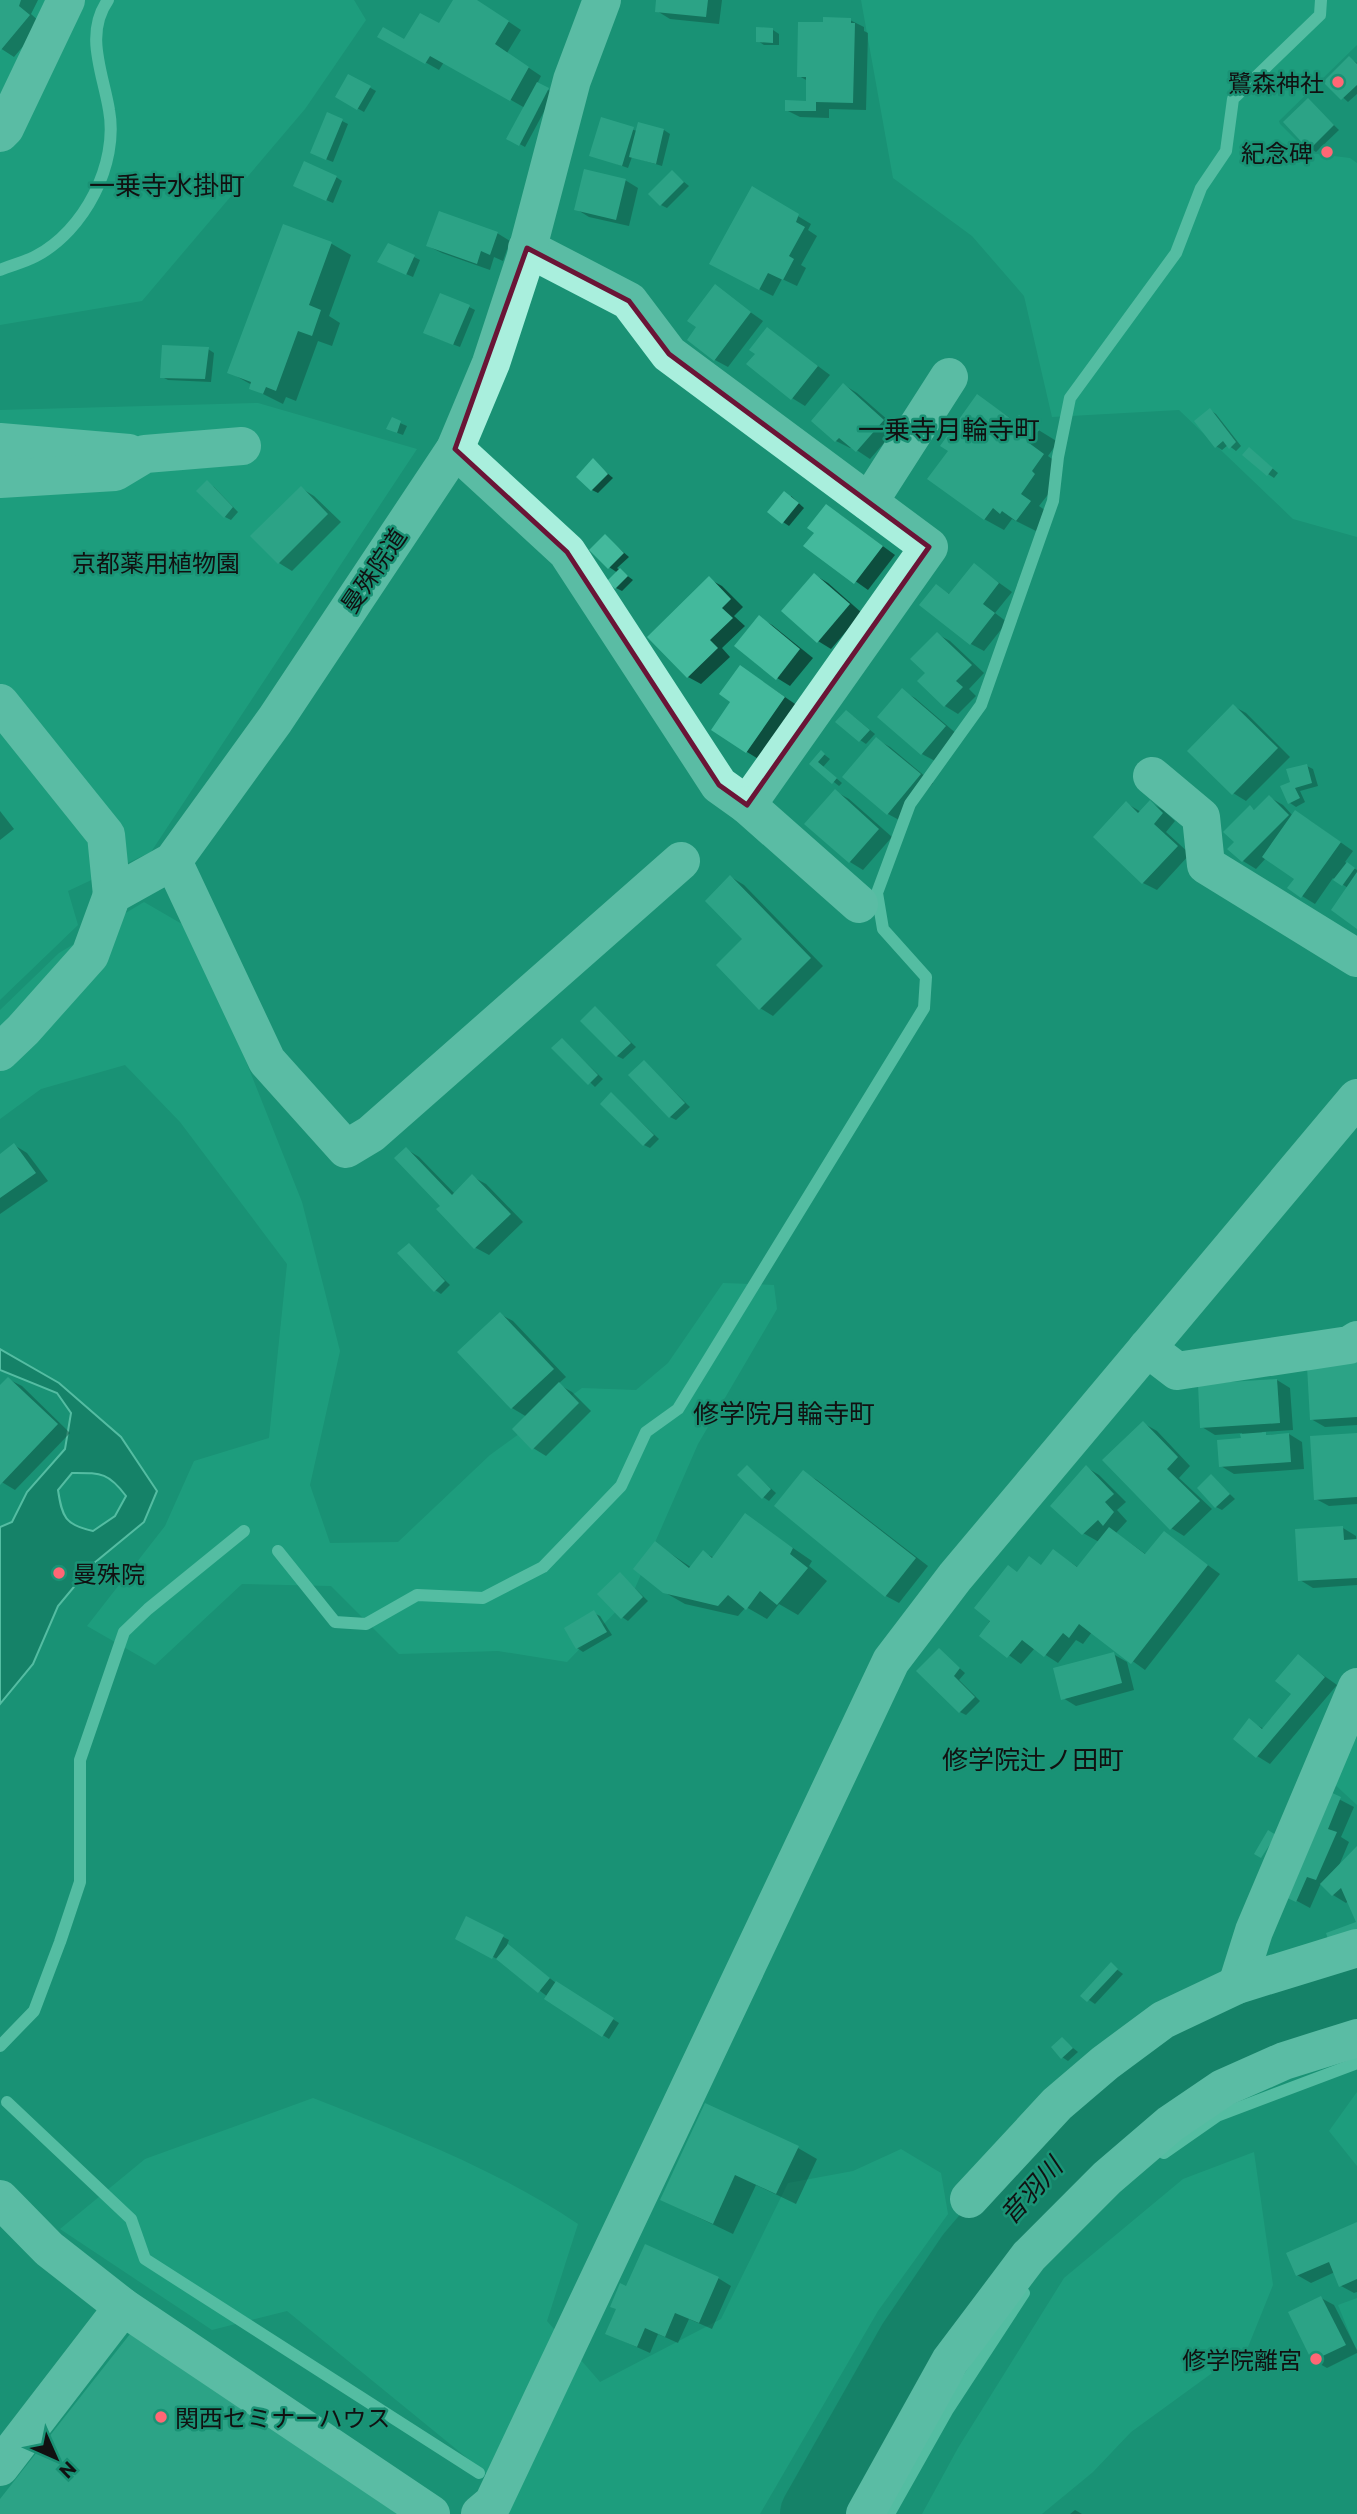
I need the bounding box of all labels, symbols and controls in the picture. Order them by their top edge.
place label: 鷺森神社 [1228,68,1324,97]
marker: 鷺森神社 [1330,74,1346,90]
place label: 紀念碑 [1241,138,1313,167]
marker: 紀念碑 [1319,144,1335,160]
district label: 一乗寺水掛町 [89,169,245,200]
district label: 一乗寺月輪寺町 [858,413,1040,444]
street label: 曼殊院道 [334,522,412,618]
park label: 京都薬用植物園 [72,548,240,577]
district label: 修学院月輪寺町 [693,1397,875,1428]
place label: 曼殊院 [73,1559,145,1588]
marker: 曼殊院 [51,1565,67,1581]
district label: 修学院辻ノ田町 [942,1743,1124,1774]
water label: 音羽川 [992,2148,1070,2229]
place label: 修学院離宮 [1182,2345,1302,2374]
marker: 修学院離宮 [1308,2351,1324,2367]
place label: 関西セミナーハウス [175,2403,391,2432]
marker: 関西セミナーハウス [153,2409,169,2425]
north arrow [21,2423,91,2493]
text: N [55,2457,82,2484]

